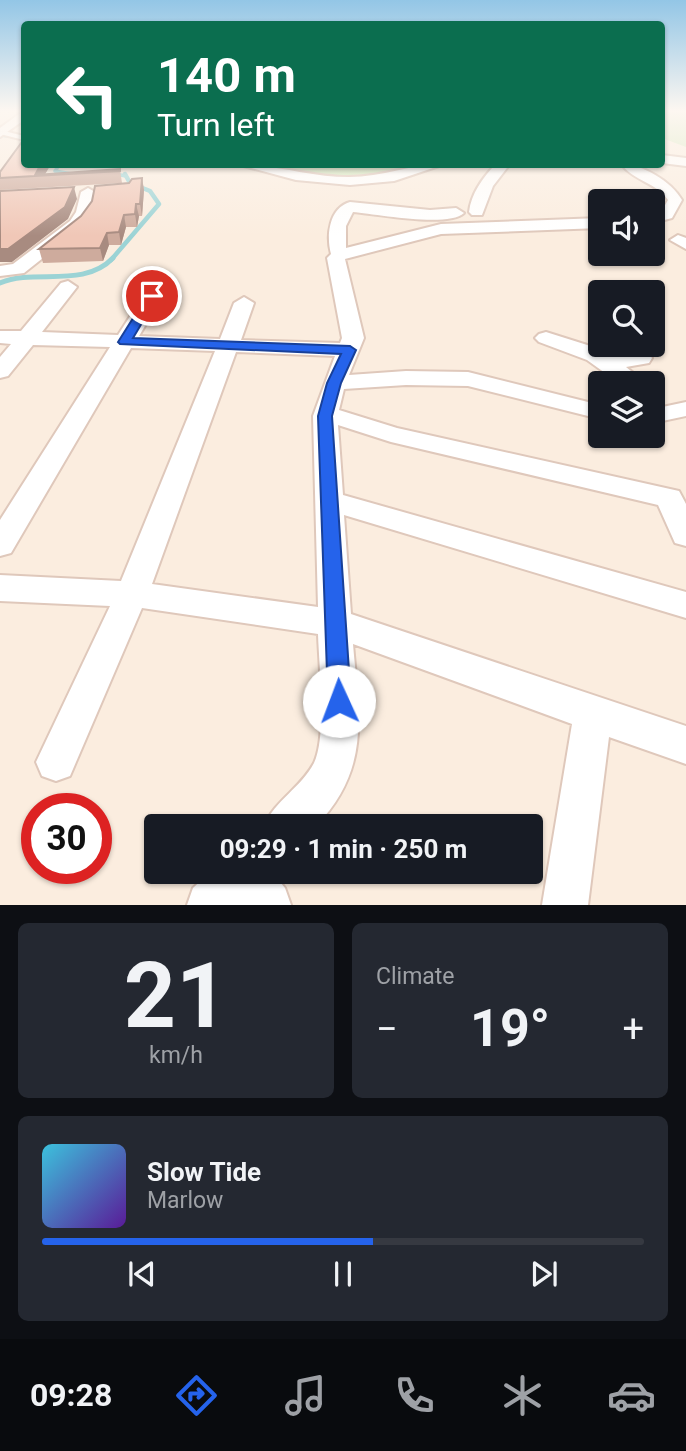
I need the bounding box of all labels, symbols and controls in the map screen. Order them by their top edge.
text: 140 m [157,47,296,104]
icon: left [42,49,133,140]
text: Turn left [157,106,275,144]
map controls [588,189,665,448]
button: sound [588,189,665,266]
pin [122,266,182,326]
icon: arrive [133,277,171,315]
button: search [588,280,665,357]
button: layers [588,371,665,448]
position arrow [302,664,376,738]
speed limit sign: 30 [21,793,112,884]
text: 09:29 · 1 min · 250 m [220,834,467,864]
text: 21 [124,943,228,1049]
text: Climate [376,963,455,990]
text: 19° [470,998,550,1059]
text: − [376,1007,398,1051]
text: + [622,1007,644,1051]
text: km/h [149,1042,203,1069]
text: Slow Tide [147,1157,261,1187]
text: Marlow [147,1187,223,1214]
icon: previous [123,1255,161,1293]
icon: pause [324,1255,362,1293]
icon: next [525,1255,563,1293]
icon: directions [172,1371,221,1420]
icon: music [281,1371,330,1420]
icon: phone [390,1371,439,1420]
icon: climate [498,1371,547,1420]
icon: car [607,1371,656,1420]
text: 09:28 [30,1376,112,1414]

